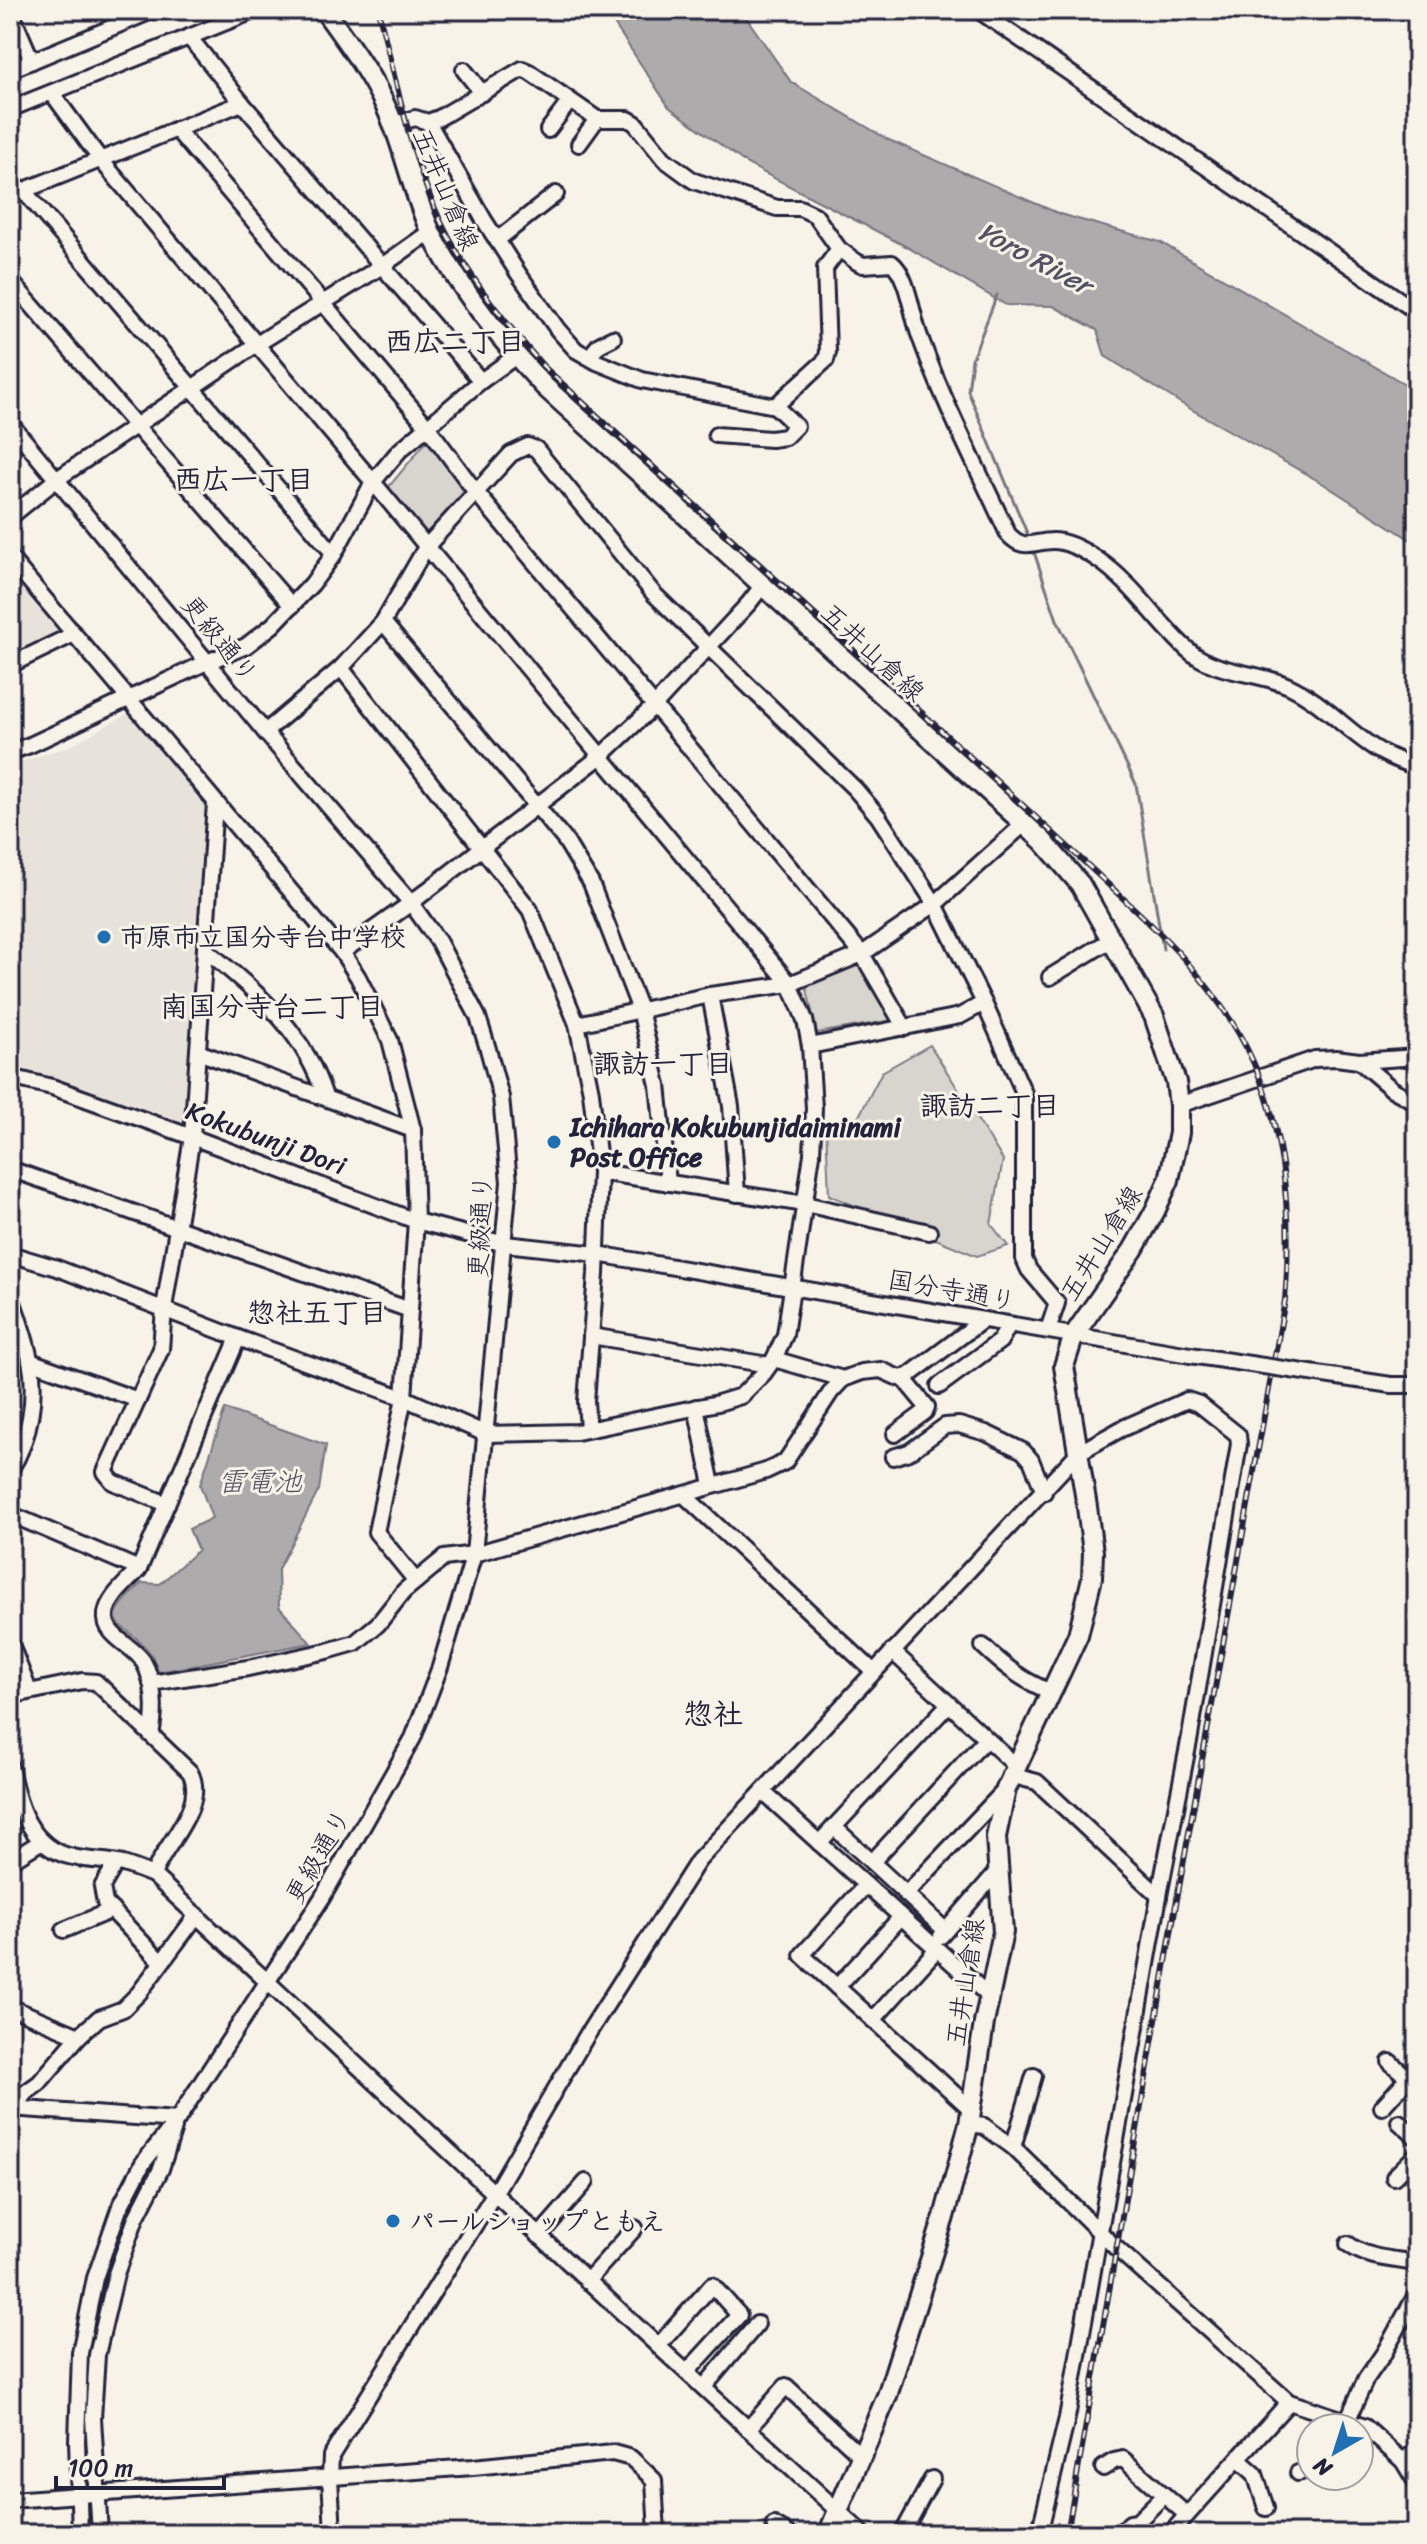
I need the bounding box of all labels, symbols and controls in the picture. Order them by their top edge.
street label: 五井山倉線 [399,120,493,258]
water label: Yoro River [969,207,1105,311]
district label: 西広二丁目 [385,317,525,366]
district label: 西広一丁目 [174,455,314,504]
street label: 更級通り [169,584,271,694]
street label: 五井山倉線 [810,591,936,713]
place label: 市原市立国分寺台中学校 [120,914,406,960]
marker: 市原市立国分寺台中学校 [95,928,113,946]
district label: 南国分寺台二丁目 [160,982,384,1031]
district label: 諏訪一丁目 [593,1039,733,1088]
district label: 諏訪二丁目 [920,1081,1060,1130]
street label: Kokubunji Dori [179,1088,353,1189]
place label: Ichihara Kokubunjidaiminami Post Office [568,1104,903,1180]
marker: Ichihara Kokubunjidaiminami Post Office [545,1133,563,1151]
street label: 更級通り [454,1173,506,1279]
street label: 五井山倉線 [1047,1176,1155,1310]
street label: 国分寺通り [884,1256,1020,1324]
district label: 惣社五丁目 [247,1288,387,1337]
water label: 雷電池 [218,1457,303,1506]
district label: 惣社 [683,1687,743,1741]
street label: 更級通り [272,1799,364,1913]
street label: 五井山倉線 [932,1914,998,2050]
place label: パールショップともえ [409,2198,666,2244]
marker: パールショップともえ [384,2212,402,2230]
north arrow [1295,2412,1375,2492]
scale bar [56,2440,224,2490]
text: 100 m [68,2447,133,2489]
text: N [1304,2447,1342,2488]

